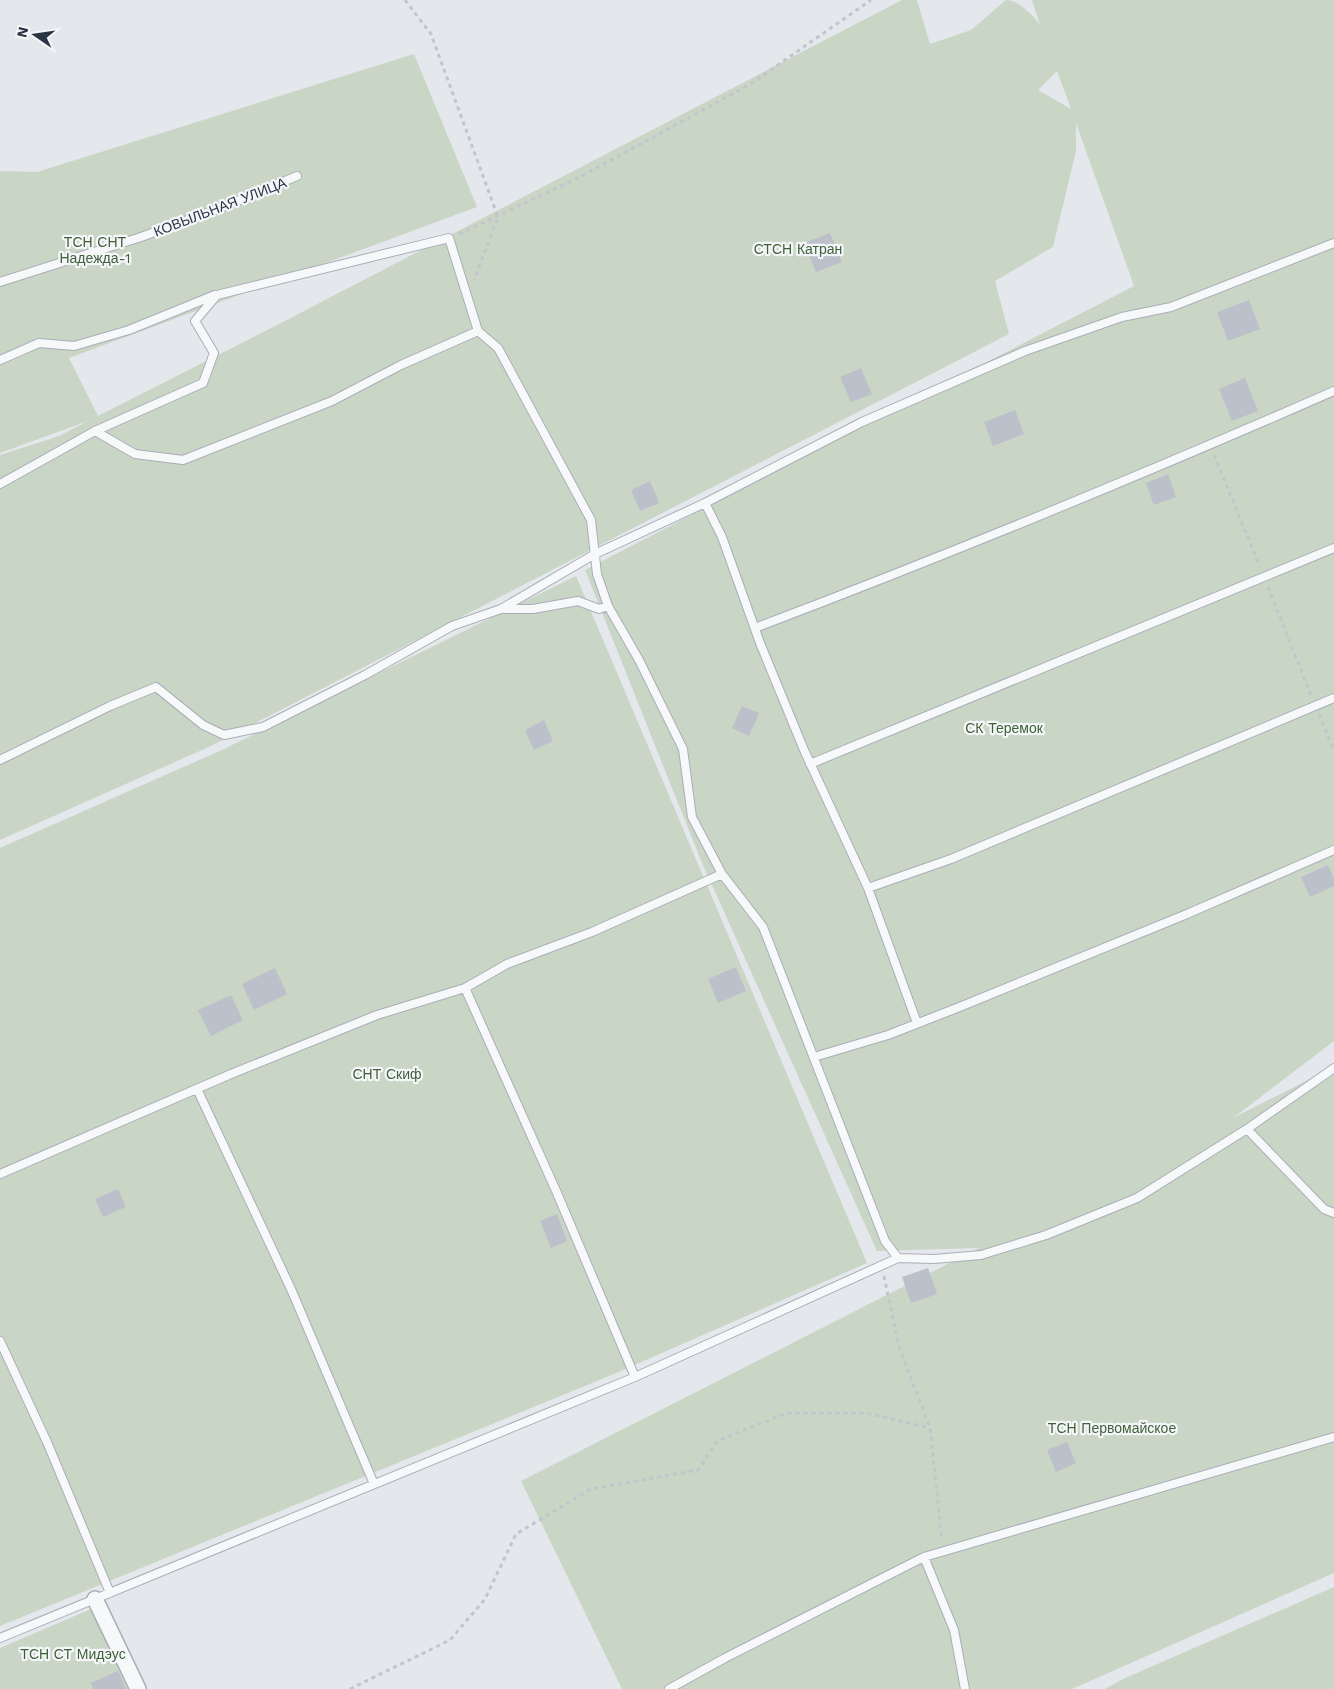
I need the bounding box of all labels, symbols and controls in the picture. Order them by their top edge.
north arrow [10,10,60,60]
text: N [13,25,31,39]
street label: КОВЫЛЬНАЯ УЛИЦА [151,174,289,240]
park label: ТСН СНТ Надежда-1 [59,234,131,266]
park label: СТСН Катран [754,241,842,257]
park label: СК Теремок [965,720,1044,736]
park label: СНТ Скиф [352,1066,422,1082]
park label: ТСН Первомайское [1048,1420,1176,1436]
park label: ТСН СТ Мидэус [20,1646,126,1662]

